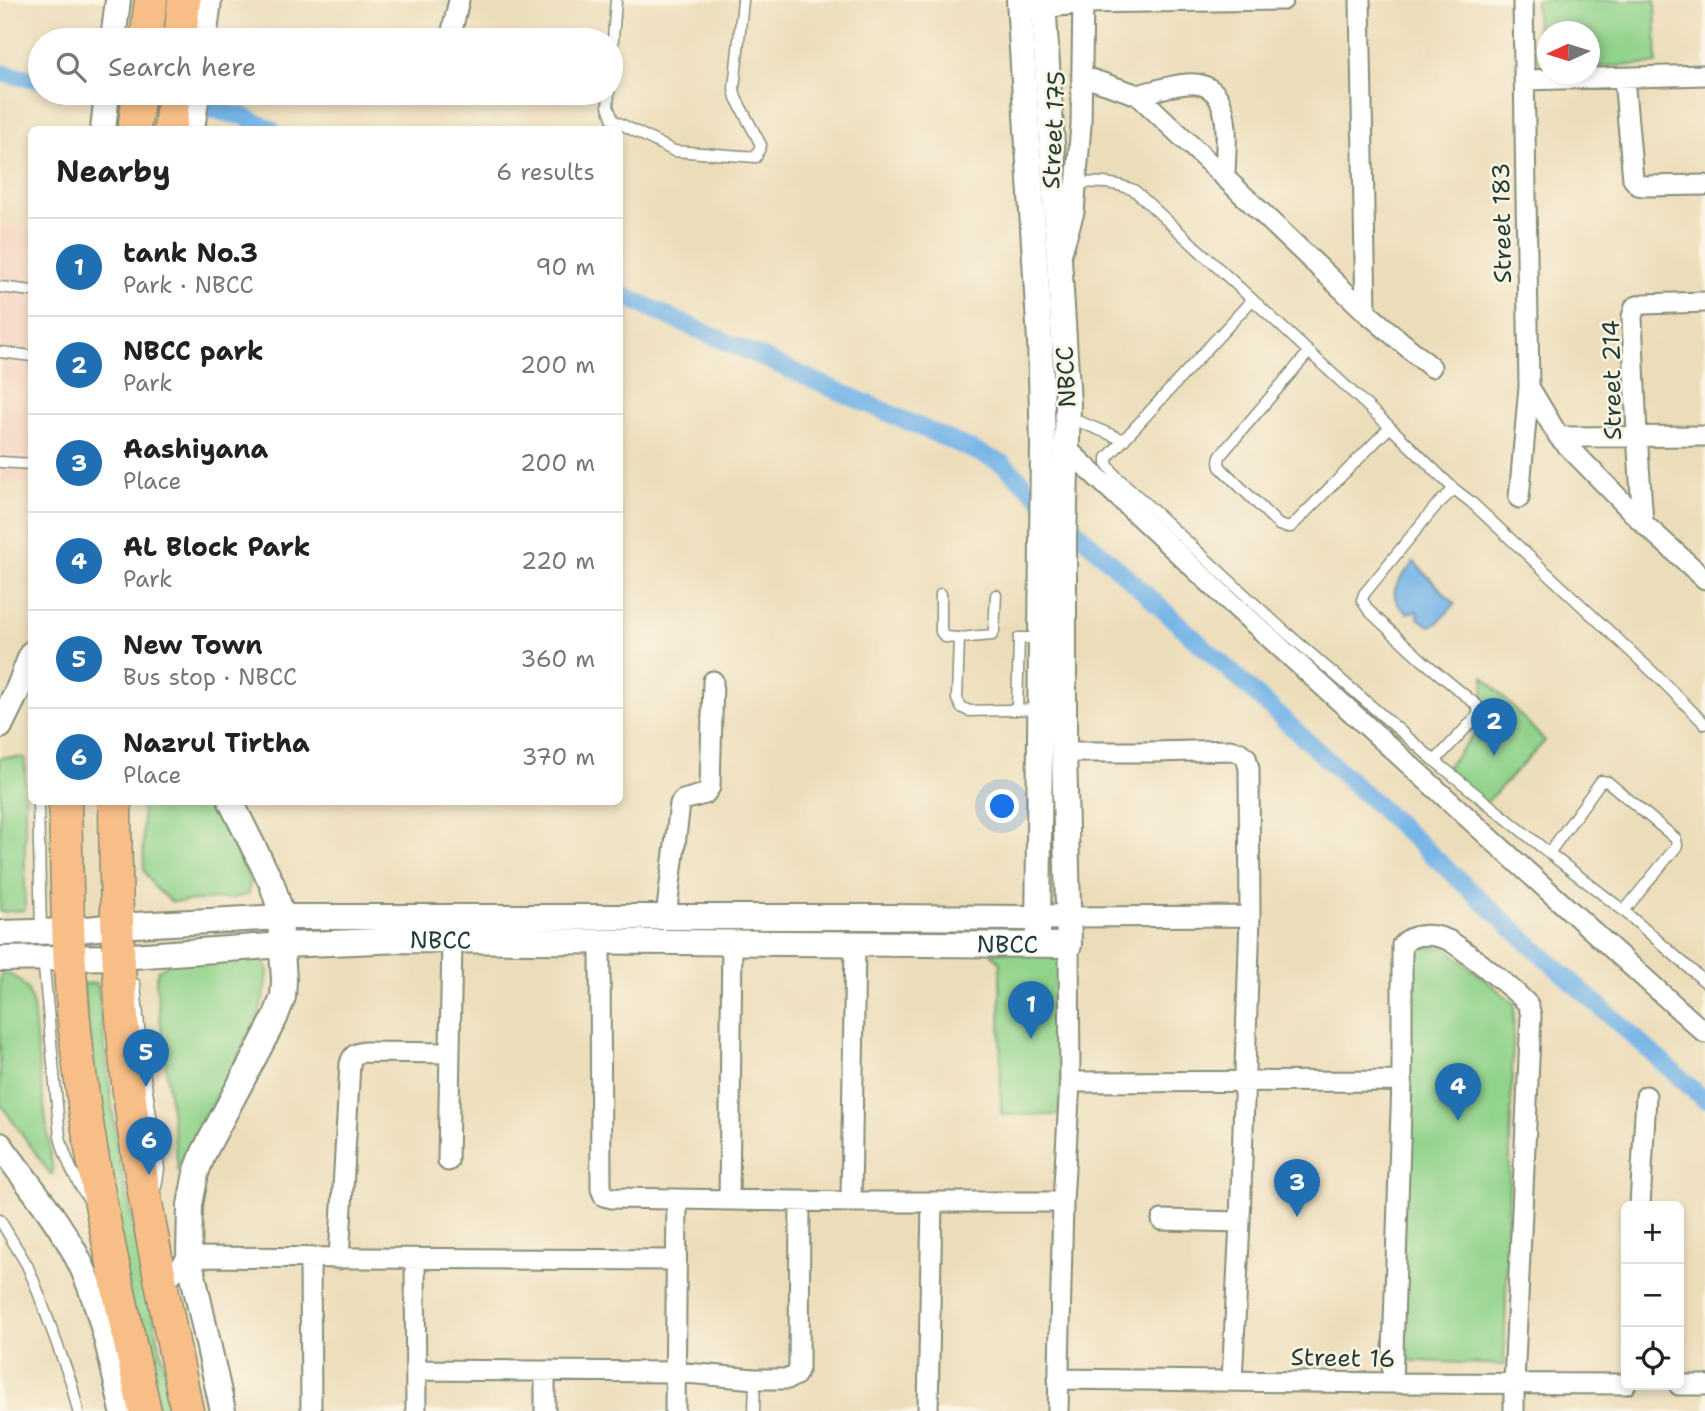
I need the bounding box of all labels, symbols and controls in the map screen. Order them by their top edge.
north arrow [1537,21,1600,84]
search box [28,28,623,105]
icon: search [52,48,90,86]
text: Search here [108,49,257,84]
street label: Street 175 [1035,70,1073,190]
text: Nearby [56,151,171,192]
text: 6 results [496,157,595,187]
street label: Street 183 [1485,162,1519,284]
text: tank No.3 [123,235,258,270]
text: 1 [74,252,84,282]
text: 90 m [535,252,595,282]
text: Park · NBCC [123,270,254,300]
street label: Street 214 [1595,320,1629,440]
text: NBCC park [123,333,264,368]
street label: NBCC [1048,345,1084,409]
text: 2 [71,350,87,380]
text: 200 m [520,350,595,380]
text: Park [123,368,172,398]
text: Aashiyana [123,431,268,466]
text: 3 [71,448,87,478]
text: 200 m [520,448,595,478]
text: Place [123,466,182,496]
text: AL Block Park [123,529,310,564]
text: 4 [71,546,87,576]
text: 220 m [521,546,595,576]
text: Park [123,564,172,594]
text: New Town [123,627,263,662]
text: 5 [72,644,86,674]
text: 360 m [520,644,595,674]
text: Bus stop · NBCC [123,662,297,692]
pin: 2 [1471,698,1517,756]
text: Nazrul Tirtha [123,725,310,760]
text: 6 [71,742,87,772]
text: 370 m [522,742,595,772]
text: Place [123,760,182,790]
your location [985,789,1019,823]
street label: NBCC [410,924,471,957]
street label: NBCC [977,928,1038,961]
pin: 1 [1008,981,1054,1039]
pin: 5 [123,1029,169,1087]
pin: 4 [1435,1063,1481,1121]
pin: 6 [126,1117,172,1175]
pin: 3 [1274,1159,1320,1217]
map controls [1621,1201,1684,1390]
button: + [1621,1201,1684,1264]
button: − [1621,1264,1684,1327]
button: locate [1621,1327,1684,1390]
street label: Street 16 [1290,1341,1396,1375]

